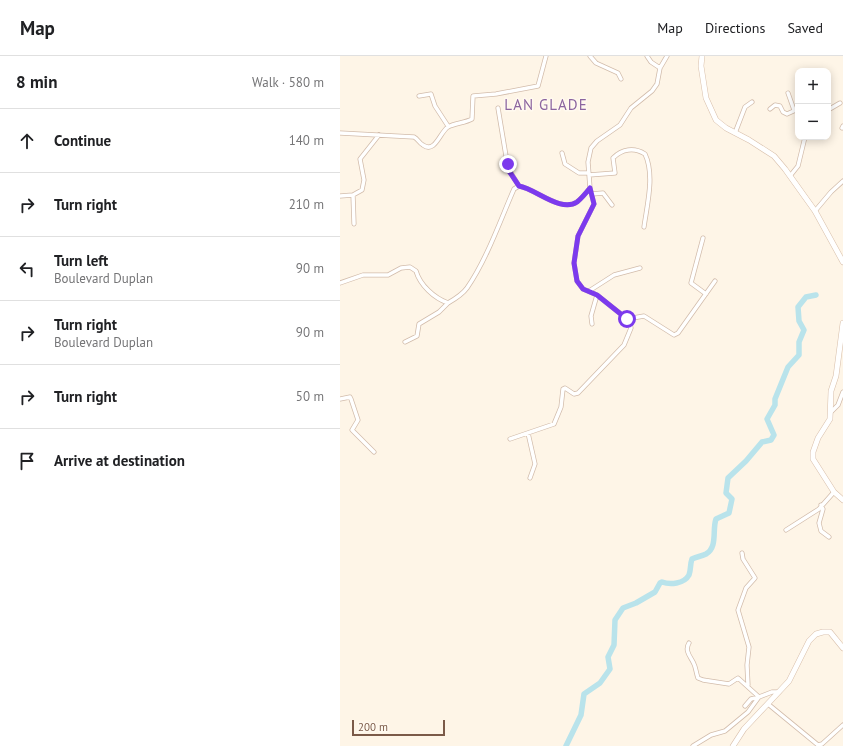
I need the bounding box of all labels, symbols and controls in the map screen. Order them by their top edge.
text: Map [20,16,55,40]
text: Map [657,19,683,37]
text: Directions [705,19,765,37]
text: Saved [787,19,823,37]
map controls [795,68,831,140]
button: + [795,68,831,104]
text: 8 min [16,71,57,93]
text: Walk · 580 m [252,74,324,91]
district label: LAN GLADE [504,95,588,114]
button: − [795,104,831,140]
icon: ahead [16,130,38,152]
text: Continue [54,131,111,150]
text: 140 m [289,132,324,149]
route end [499,155,517,173]
icon: right [16,194,38,216]
text: Turn right [54,195,117,214]
text: 210 m [289,196,324,213]
text: Turn left [54,251,108,270]
icon: left [16,258,38,280]
text: 90 m [296,260,324,277]
text: Boulevard Duplan [54,270,153,287]
route start [618,310,636,328]
text: Turn right [54,315,117,334]
icon: right [16,322,38,344]
text: 90 m [296,324,324,341]
text: Boulevard Duplan [54,334,153,351]
icon: right [16,386,38,408]
text: Turn right [54,387,117,406]
text: 50 m [296,388,324,405]
icon: arrive [16,450,38,472]
text: Arrive at destination [54,451,185,470]
scale bar [352,718,445,737]
text: 200 m [358,720,388,734]

